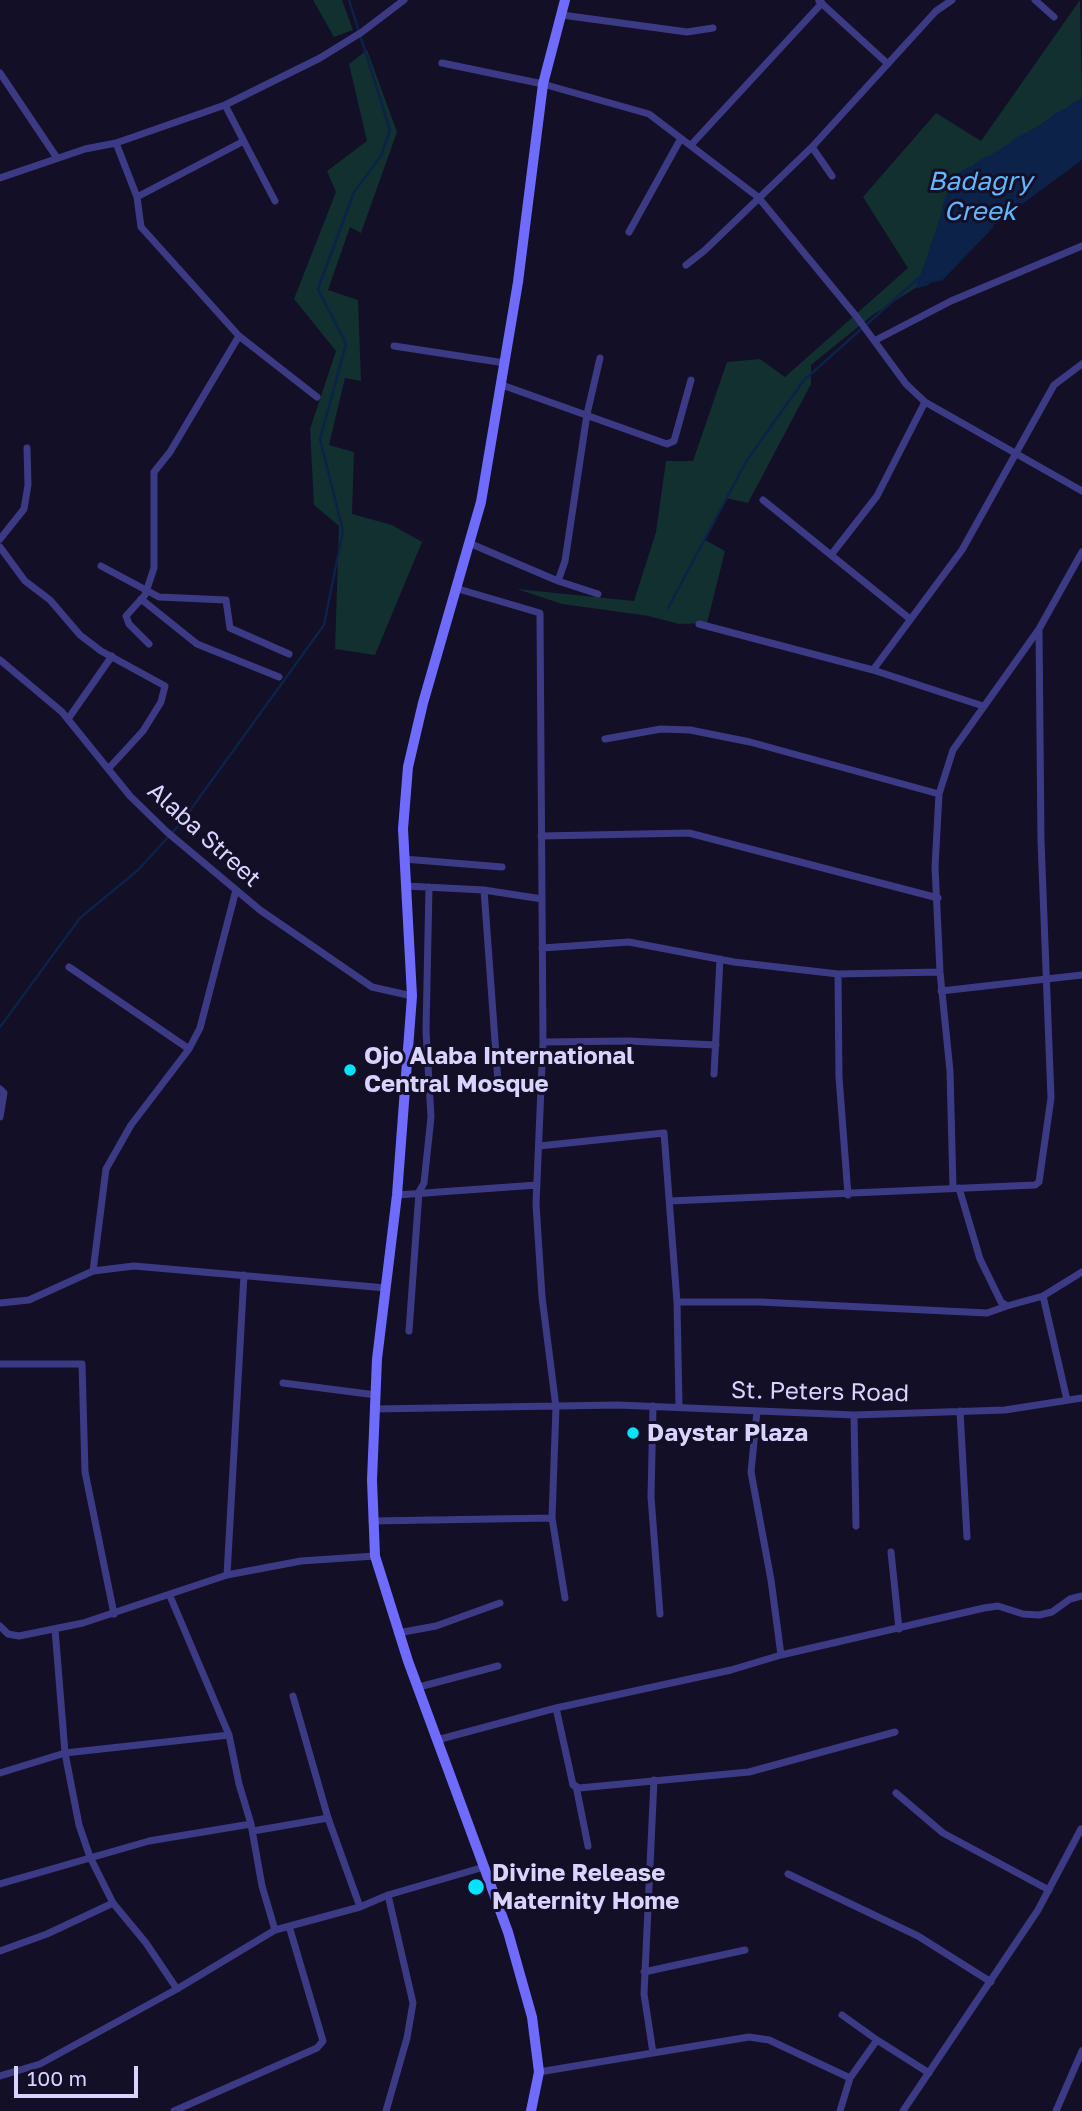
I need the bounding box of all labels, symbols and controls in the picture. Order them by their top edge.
water label: Badagry Creek [928,166,1032,228]
street label: Alaba Street [142,777,266,893]
place label: Ojo Alaba International Central Mosque [364,1042,634,1098]
marker: Ojo Alaba International Central Mosque [342,1062,358,1078]
street label: St. Peters Road [731,1376,909,1408]
place label: Daystar Plaza [647,1419,808,1447]
marker: Daystar Plaza [625,1425,641,1441]
place label: Divine Release Maternity Home [492,1859,680,1915]
marker: Divine Release Maternity Home [466,1877,486,1897]
scale bar [18,2052,142,2096]
text: 100 m [27,2065,87,2091]

